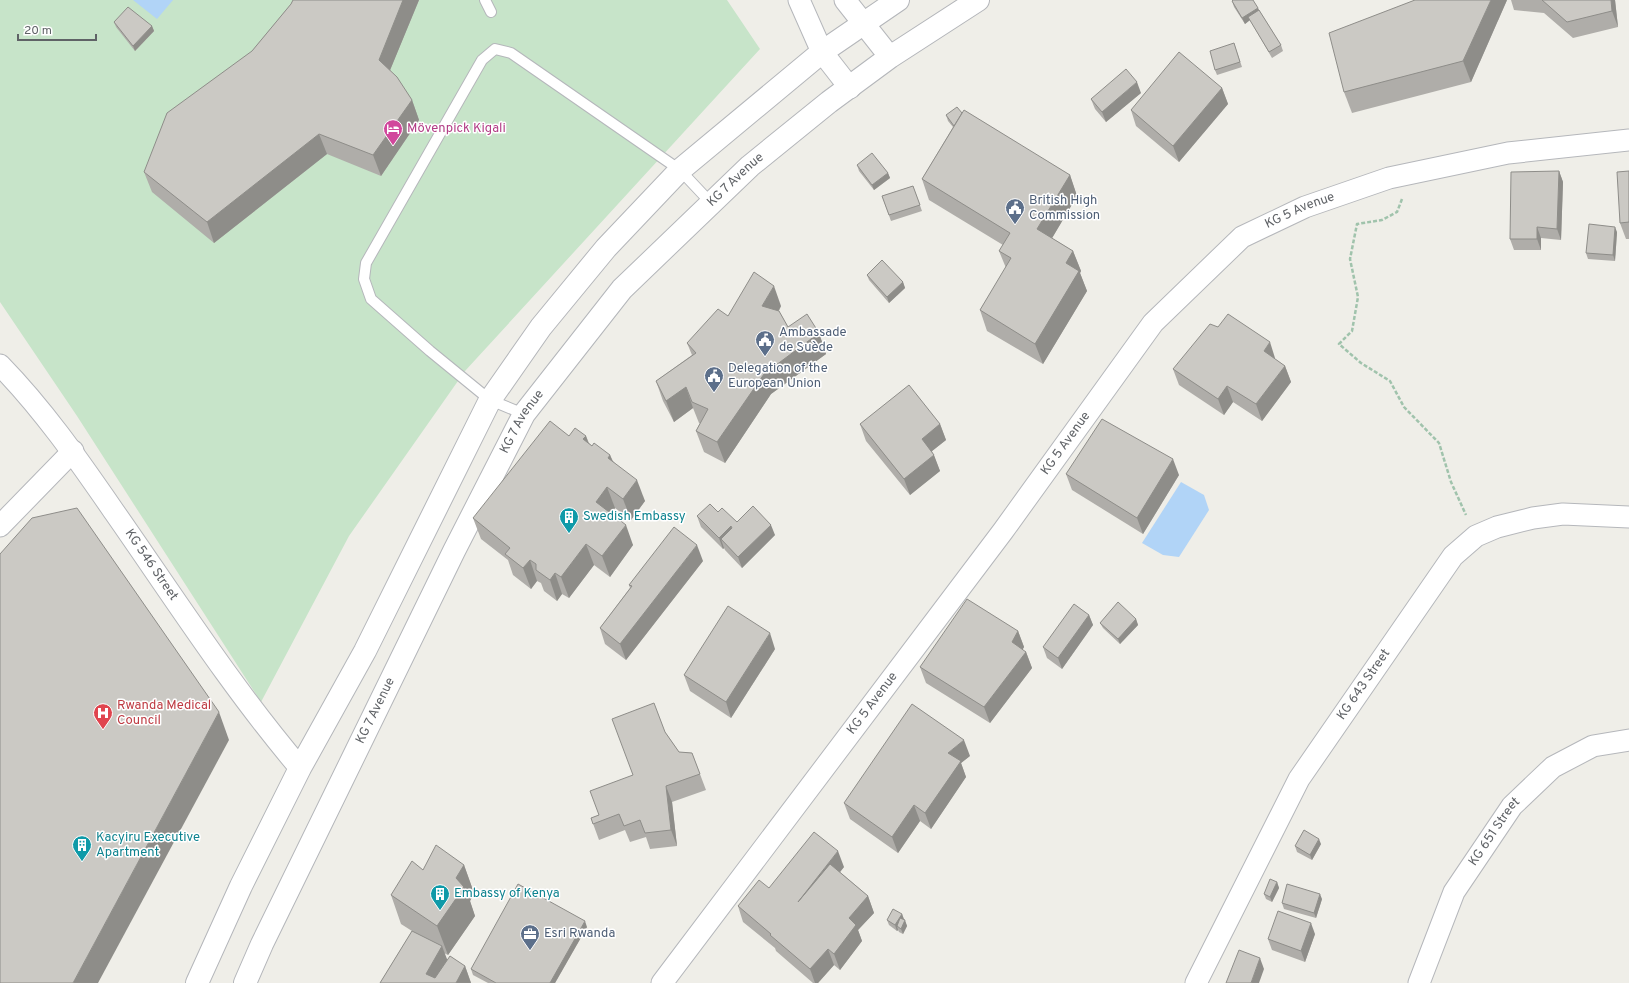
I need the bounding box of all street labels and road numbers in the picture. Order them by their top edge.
street label: KG 7 Avenue [704,150,767,211]
street label: KG 5 Avenue [1262,189,1337,233]
street label: KG 7 Avenue [497,387,548,457]
street label: KG 5 Avenue [1038,409,1094,478]
street label: KG 546 Street [121,526,181,604]
street label: KG 643 Street [1334,646,1394,723]
street label: KG 5 Avenue [844,669,902,738]
street label: KG 7 Avenue [353,675,399,747]
street label: KG 651 Street [1466,794,1524,869]

